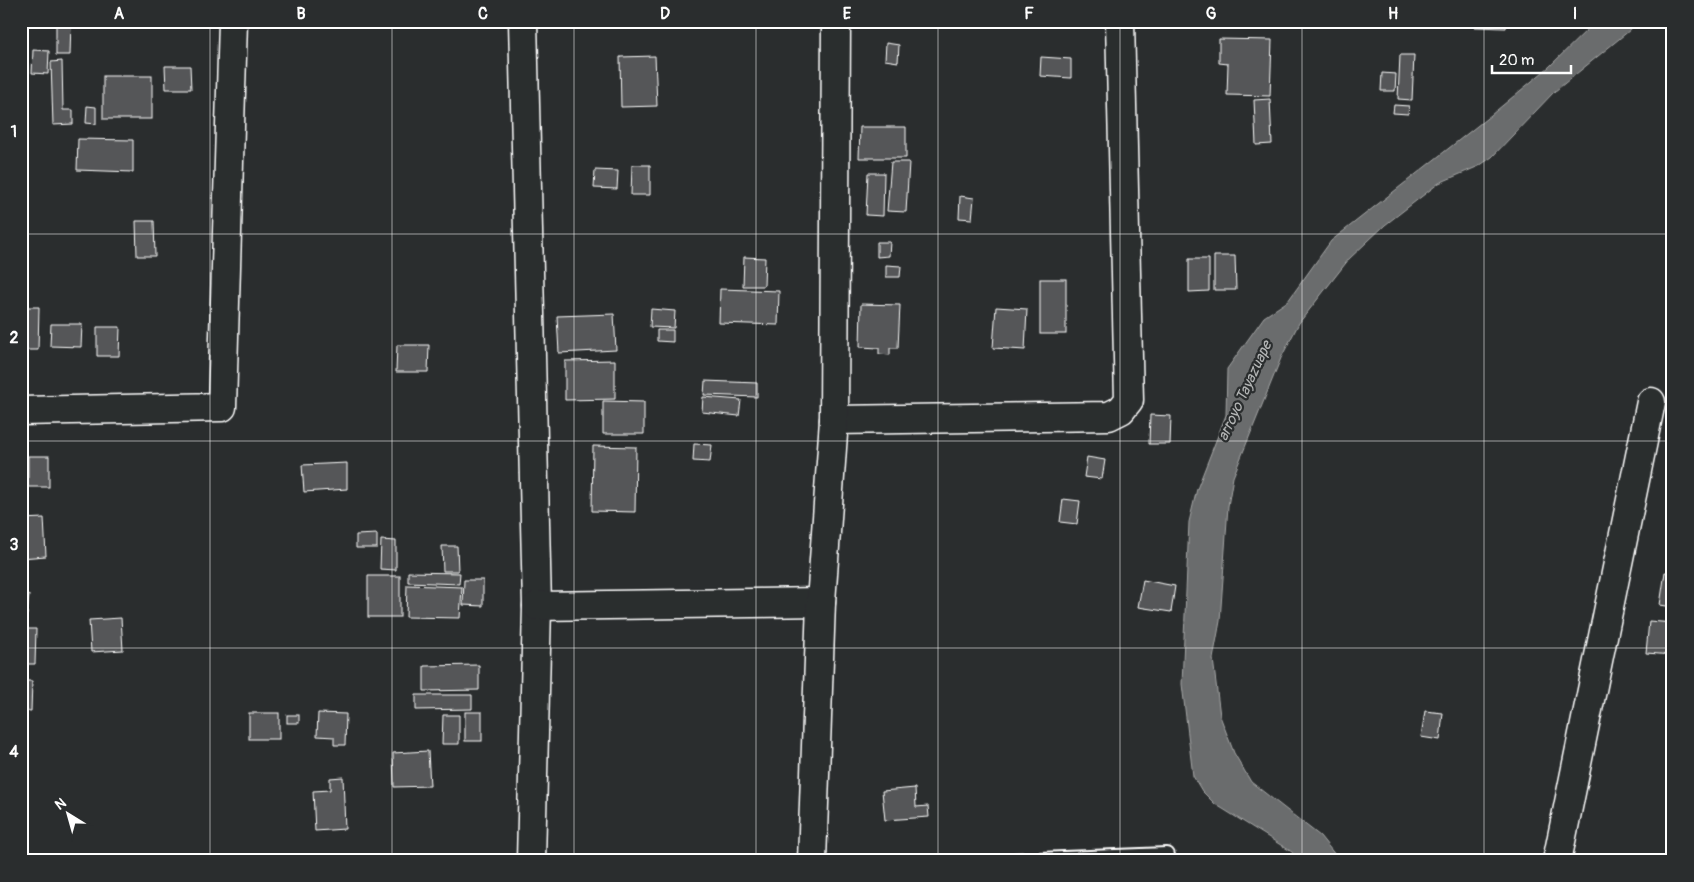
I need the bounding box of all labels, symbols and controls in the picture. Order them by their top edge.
text: A [114,4,125,24]
text: B [296,4,306,24]
text: C [478,4,488,24]
text: D [660,4,670,24]
text: E [843,4,852,24]
text: F [1024,4,1034,24]
text: G [1206,4,1217,24]
text: H [1388,4,1398,24]
text: I [1573,4,1577,24]
scale bar [1492,42,1570,74]
text: 20 m [1499,51,1534,70]
text: 1 [11,122,17,142]
text: 2 [10,328,19,348]
water label: arroyo Tayazuape [1214,337,1277,444]
text: 3 [10,535,19,555]
text: 4 [9,742,19,762]
north arrow [42,790,92,840]
text: N [52,794,69,814]

